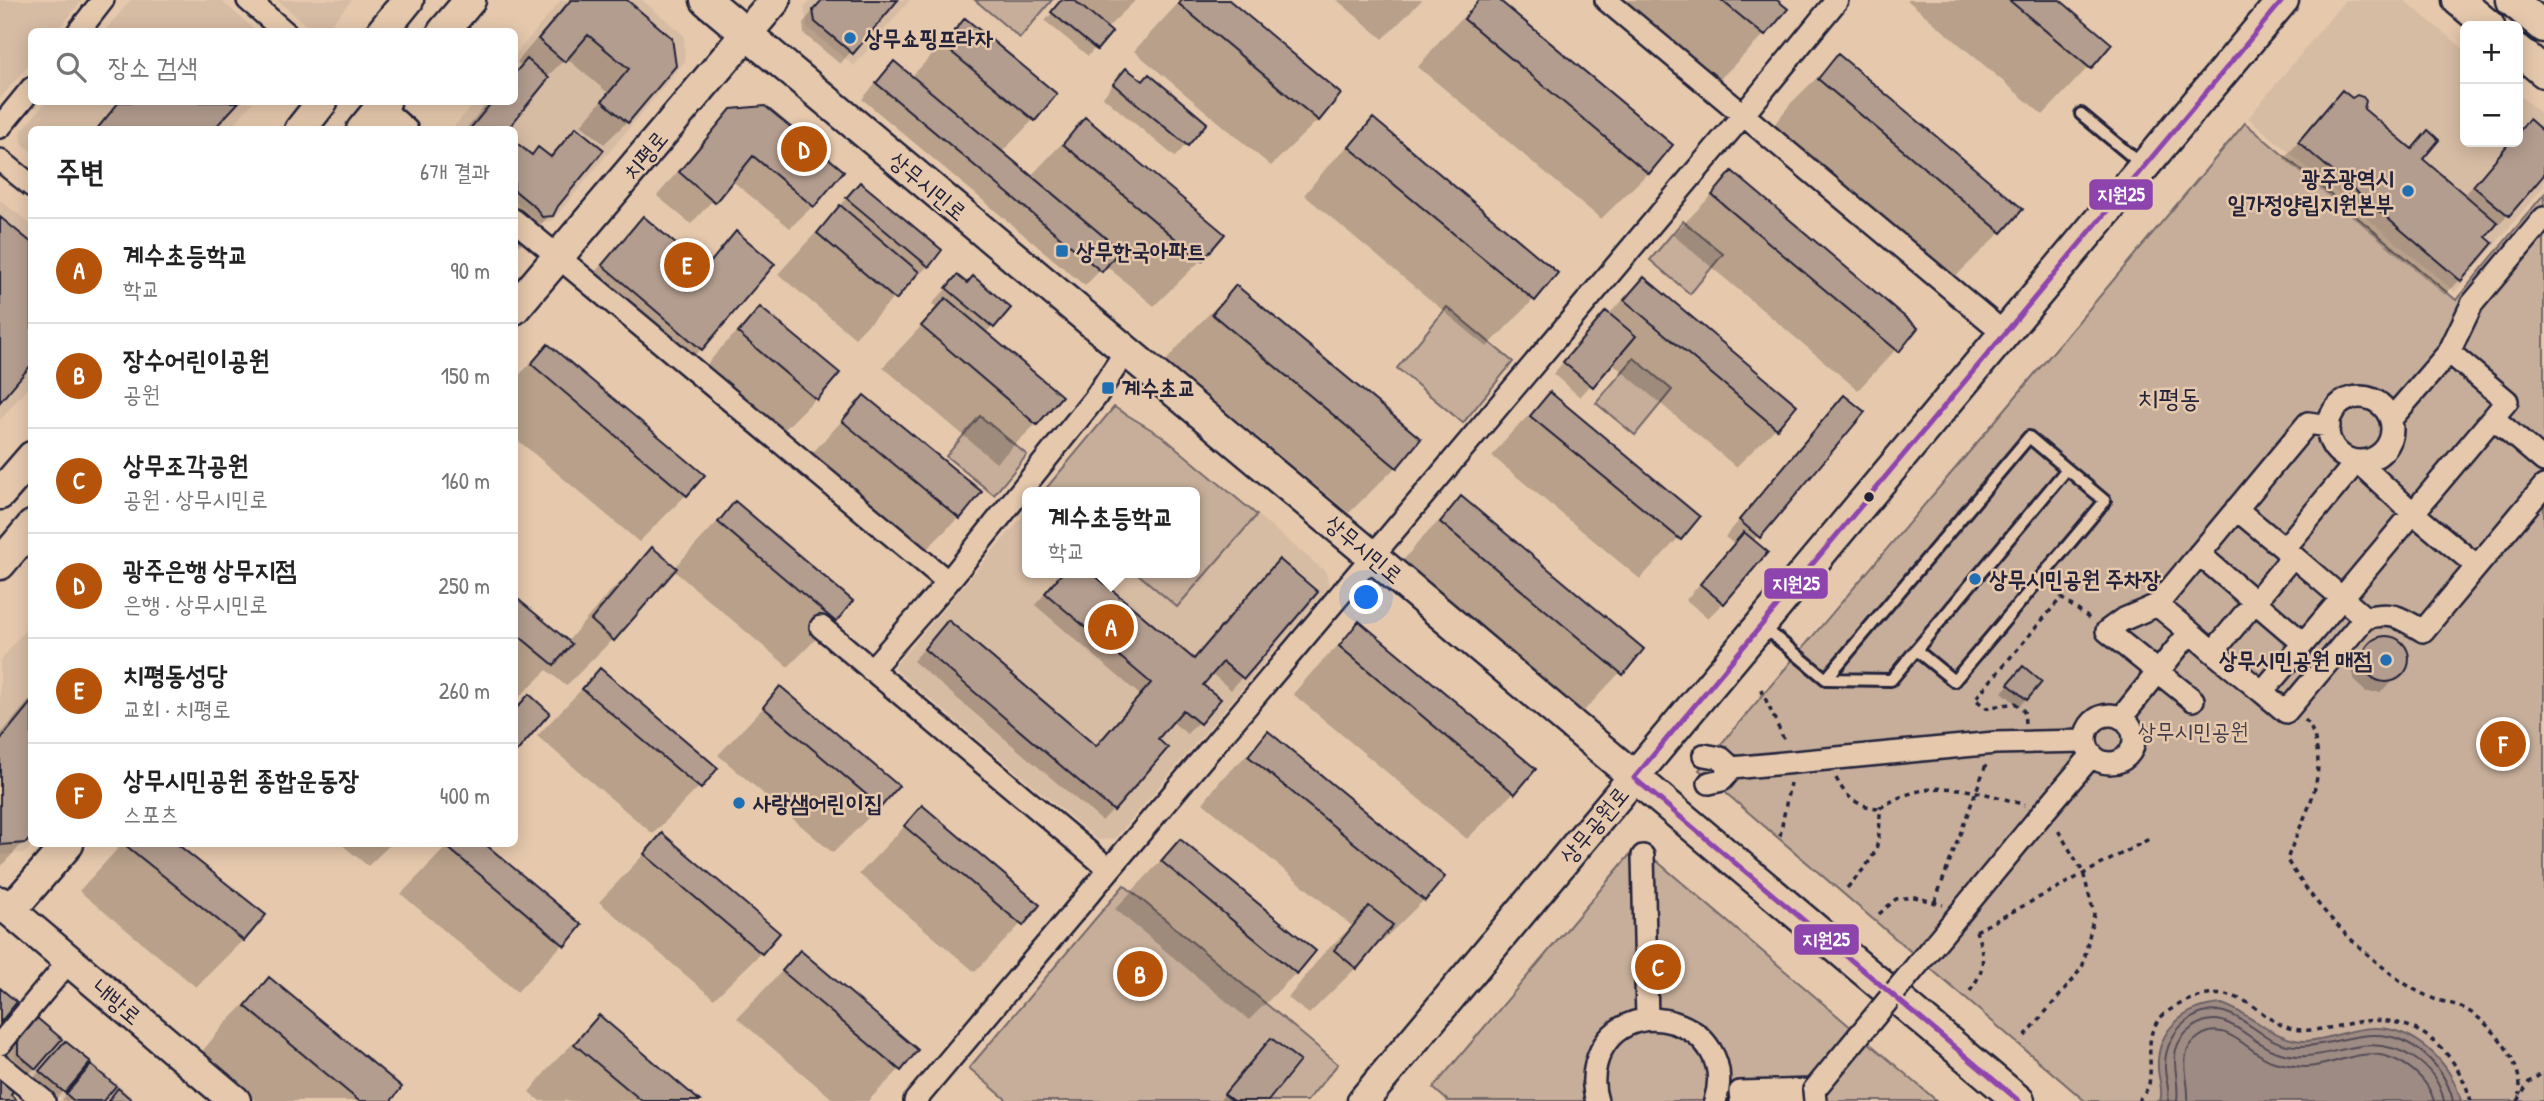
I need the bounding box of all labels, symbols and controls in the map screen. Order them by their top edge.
map controls [2460,21,2523,147]
button: + [2460,21,2523,84]
place label: 상무쇼핑프라자 [864,22,994,53]
search box [28,28,518,105]
marker: 상무쇼핑프라자 [842,30,858,46]
icon: search [52,48,90,86]
text: 장소 검색 [108,49,198,84]
button: − [2460,84,2523,147]
street label: 치평로 [615,123,674,186]
pin: D [781,123,827,175]
street label: 상무시민로 [883,144,974,227]
text: 주변 [56,151,104,191]
text: 6개 결과 [420,156,490,187]
place label: 광주광역시 일가정양립지원본부 [2227,162,2394,219]
line badge: 지원25 [2088,178,2154,211]
text: 지원25 [2097,181,2146,207]
marker: 광주광역시 일가정양립지원본부 [2400,183,2416,199]
place label: 상무한국아파트 [1076,235,1206,266]
text: 계수초등학교 [123,237,249,272]
pin: E [664,239,710,291]
marker: 상무한국아파트 [1054,243,1070,259]
text: A [73,255,85,286]
text: 90 m [450,255,490,286]
text: 학교 [123,273,160,304]
text: 장수어린이공원 [123,342,269,377]
text: B [73,360,85,391]
text: 150 m [441,360,490,391]
place label: 계수초교 [1122,372,1196,403]
text: 공원 [123,378,160,409]
marker: 계수초교 [1100,380,1116,396]
district label: 치평동 [2138,380,2200,415]
text: 상무조각공원 [123,447,249,482]
text: C [73,465,85,496]
text: 160 m [441,465,490,496]
text: 공원 · 상무시민로 [123,483,268,514]
popup [1022,487,1200,578]
unlabelled marker [1862,490,1876,504]
text: 계수초등학교 [1048,499,1174,534]
street label: 상무시민로 [1319,507,1410,590]
text: 학교 [1048,535,1085,566]
text: 광주은행 상무지점 [123,552,296,587]
place label: 상무시민공원 주차장 [1989,563,2161,594]
line badge: 지원25 [1763,567,1829,600]
text: D [74,570,84,601]
text: 250 m [438,570,490,601]
text: 지원25 [1772,570,1821,596]
marker: 상무시민공원 주차장 [1967,571,1983,587]
your location [1349,580,1383,614]
text: 은행 · 상무시민로 [123,588,268,619]
pin: A [1088,601,1134,653]
place label: 상무시민공원 매점 [2219,644,2372,675]
marker: 상무시민공원 매점 [2378,652,2394,668]
text: 치평동성당 [123,657,228,692]
text: E [74,675,84,706]
text: 260 m [439,675,490,706]
text: 교회 · 치평로 [123,693,231,724]
park label: 상무시민공원 [2137,715,2249,746]
pin: F [2480,718,2526,770]
text: 상무시민공원 종합운동장 [123,762,359,797]
street label: 상무공원로 [1552,779,1635,870]
text: F [75,780,83,811]
text: 400 m [440,780,490,811]
place label: 사랑샘어린이집 [752,787,883,818]
marker: 사랑샘어린이집 [731,795,747,811]
text: 스포츠 [123,798,179,829]
line badge: 지원25 [1793,923,1860,956]
text: 지원25 [1802,926,1851,952]
pin: C [1635,941,1681,993]
pin: B [1117,948,1163,1000]
street label: 내방로 [86,972,149,1031]

